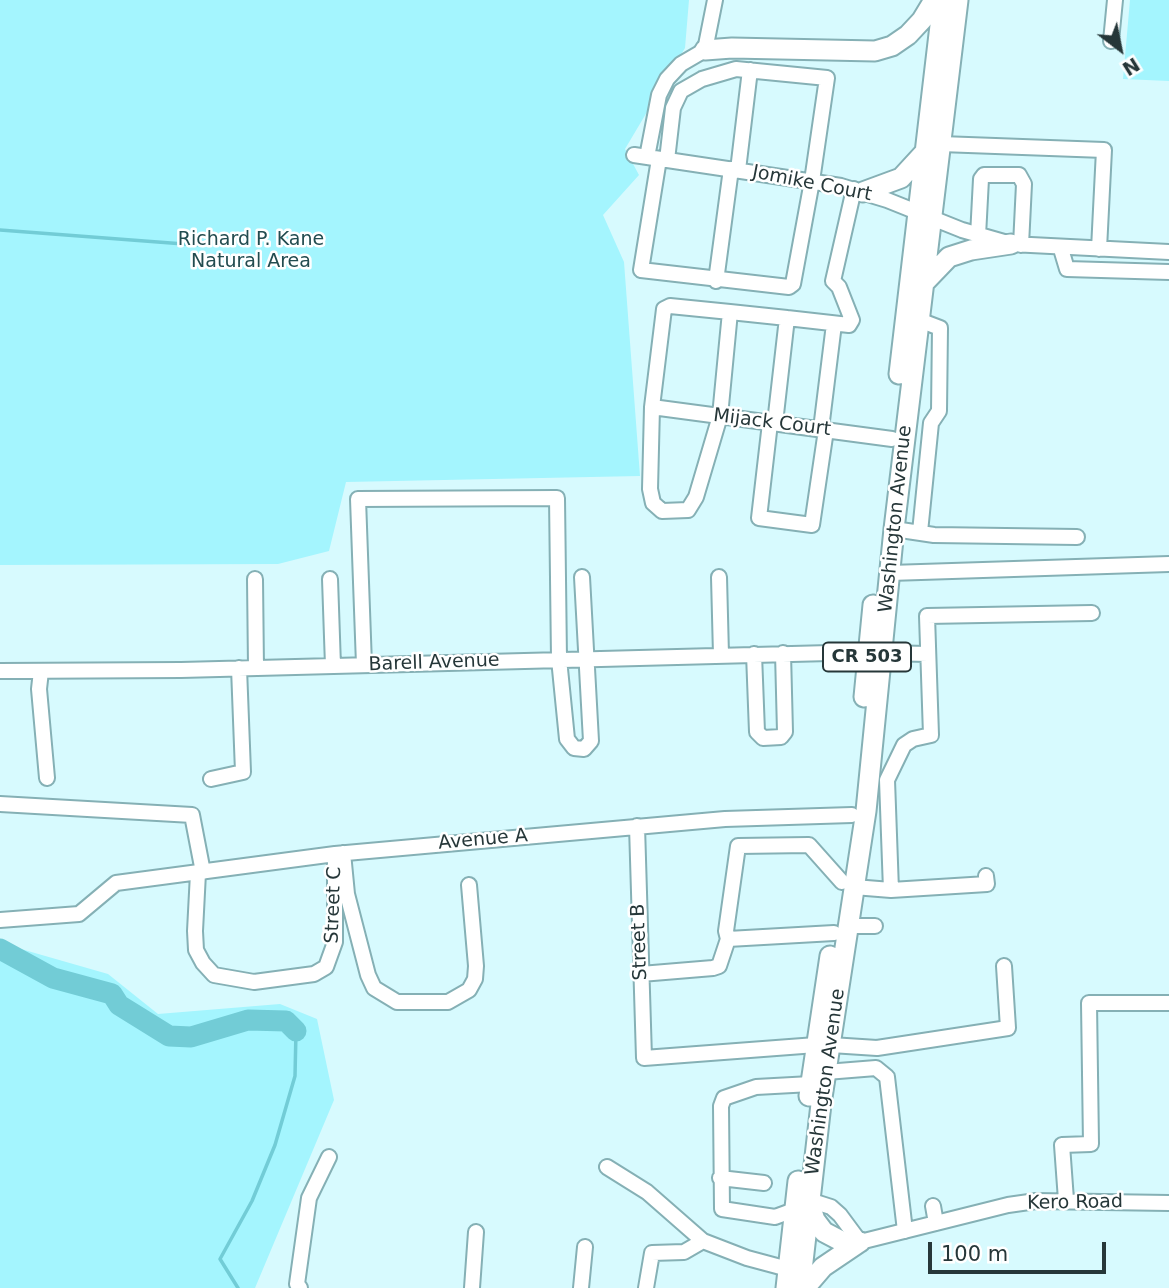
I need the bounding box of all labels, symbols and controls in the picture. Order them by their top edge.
north arrow [1085,14,1155,84]
text: N [1119,53,1144,80]
street label: Jomike Court [750,161,874,207]
park label: Richard P. Kane Natural Area [178,229,324,273]
street label: Mijack Court [712,404,832,442]
street label: Washington Avenue [875,424,917,614]
road number: CR 503 [823,642,911,672]
street label: Barell Avenue [368,649,500,677]
street label: Avenue A [437,825,529,855]
street label: Street C [321,866,347,944]
street label: Street B [627,903,653,981]
street label: Washington Avenue [802,987,850,1177]
street label: Kero Road [1027,1191,1123,1215]
scale bar [931,1228,1110,1272]
text: 100 m [941,1242,1008,1266]

